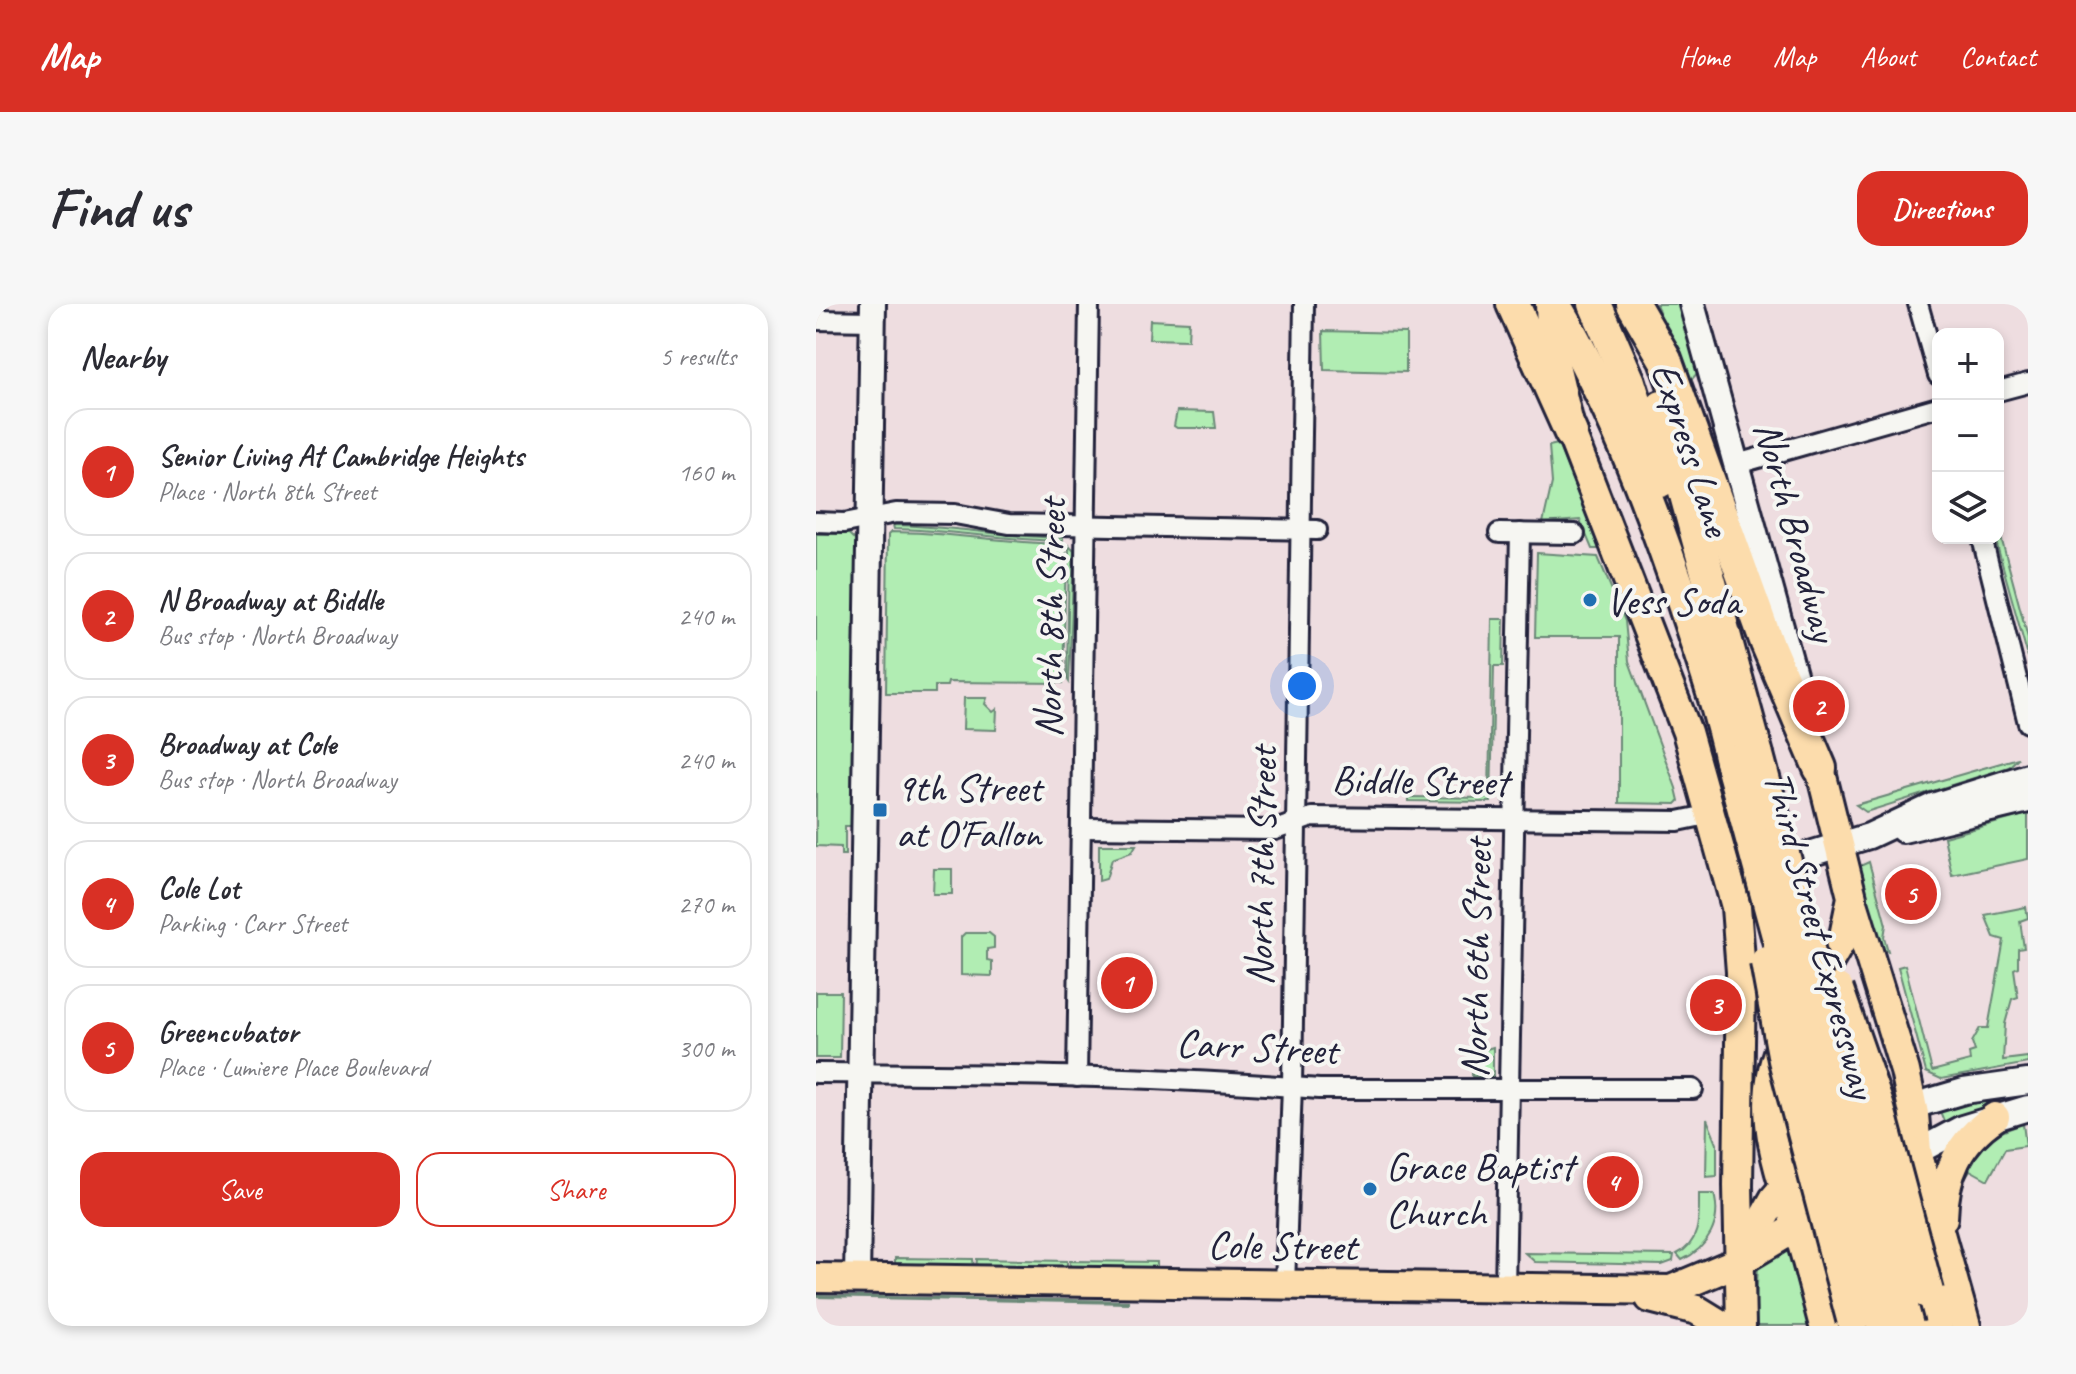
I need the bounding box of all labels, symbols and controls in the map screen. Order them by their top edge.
text: Map [40,33,99,80]
text: Home [1679,39,1729,74]
text: Map [1773,39,1816,74]
text: About [1860,39,1916,74]
text: Contact [1960,39,2036,74]
button: Directions [1857,171,2028,246]
text: Find us [48,173,188,244]
map controls [1932,328,2004,544]
button: + [1932,328,2004,400]
text: Nearby [80,335,166,378]
text: 5 results [660,340,736,373]
street label: Express Lane [1640,357,1743,545]
button: − [1932,400,2004,472]
street label: North Broadway [1743,416,1850,650]
text: Senior Living At Cambridge Heights [158,437,524,475]
text: 1 [102,456,114,489]
text: 160 m [678,456,734,489]
button: layers [1932,472,2004,544]
text: Place · North 8th Street [158,475,376,508]
street label: North 8th Street [1023,494,1077,738]
place label: Vess Soda [1606,576,1744,626]
text: N Broadway at Biddle [158,581,383,619]
marker: Vess Soda [1581,591,1599,609]
text: 2 [102,600,114,633]
text: 240 m [678,600,734,633]
text: Bus stop · North Broadway [158,619,397,652]
your location [1282,666,1322,706]
pin: 2 [1793,676,1845,736]
text: Broadway at Cole [158,725,336,763]
street label: North 7th Street [1234,742,1288,986]
text: 3 [102,744,114,777]
text: 240 m [678,744,734,777]
street label: Biddle Street [1331,754,1515,808]
text: Bus stop · North Broadway [158,763,397,796]
place label: 9th Street at O'Fallon [896,763,1045,859]
street label: Third Street Expressway [1752,765,1889,1106]
marker: 9th Street at O'Fallon [871,801,889,819]
street label: North 6th Street [1449,834,1503,1078]
pin: 5 [1885,864,1937,924]
text: Cole Lot [158,869,239,907]
text: 4 [102,888,114,921]
text: 270 m [678,888,734,921]
text: Parking · Carr Street [158,907,347,940]
pin: 1 [1101,953,1153,1013]
pin: 3 [1690,975,1742,1035]
text: Greencubator [158,1013,298,1051]
street label: Carr Street [1175,1018,1342,1076]
text: 5 [102,1032,114,1065]
text: 300 m [678,1032,734,1065]
text: Place · Lumiere Place Boulevard [158,1051,428,1084]
place label: Grace Baptist Church [1386,1142,1579,1238]
button: Save [80,1152,400,1227]
button: Share [416,1152,736,1227]
pin: 4 [1587,1152,1639,1212]
marker: Grace Baptist Church [1361,1180,1379,1198]
street label: Cole Street [1207,1220,1361,1272]

